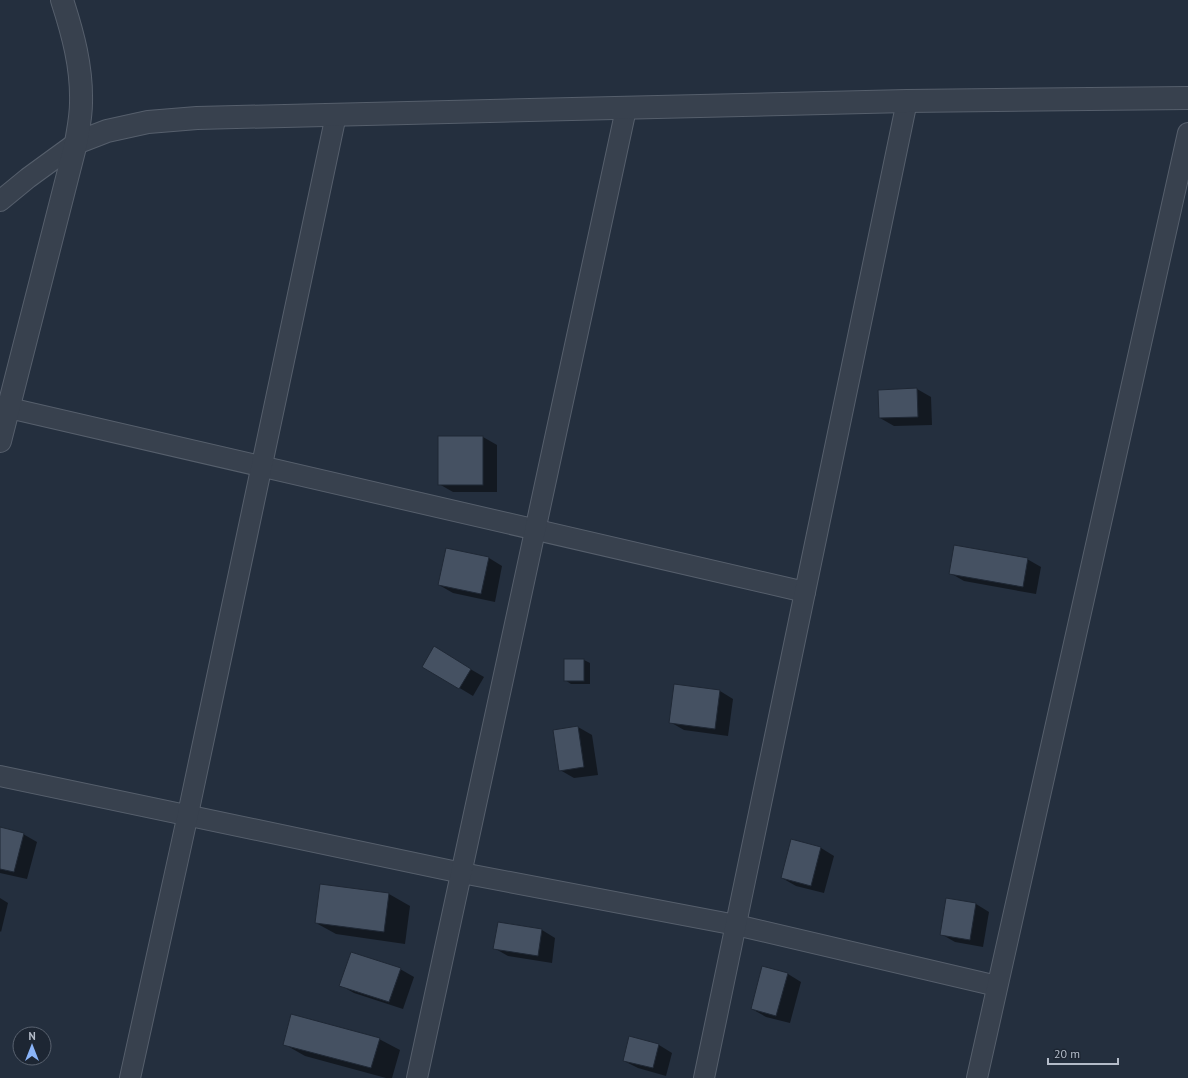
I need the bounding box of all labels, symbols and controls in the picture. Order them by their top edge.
north arrow [12,1026,52,1066]
text: N [28,1029,36,1043]
scale bar [1048,1040,1118,1066]
text: 20 m [1054,1046,1080,1061]

